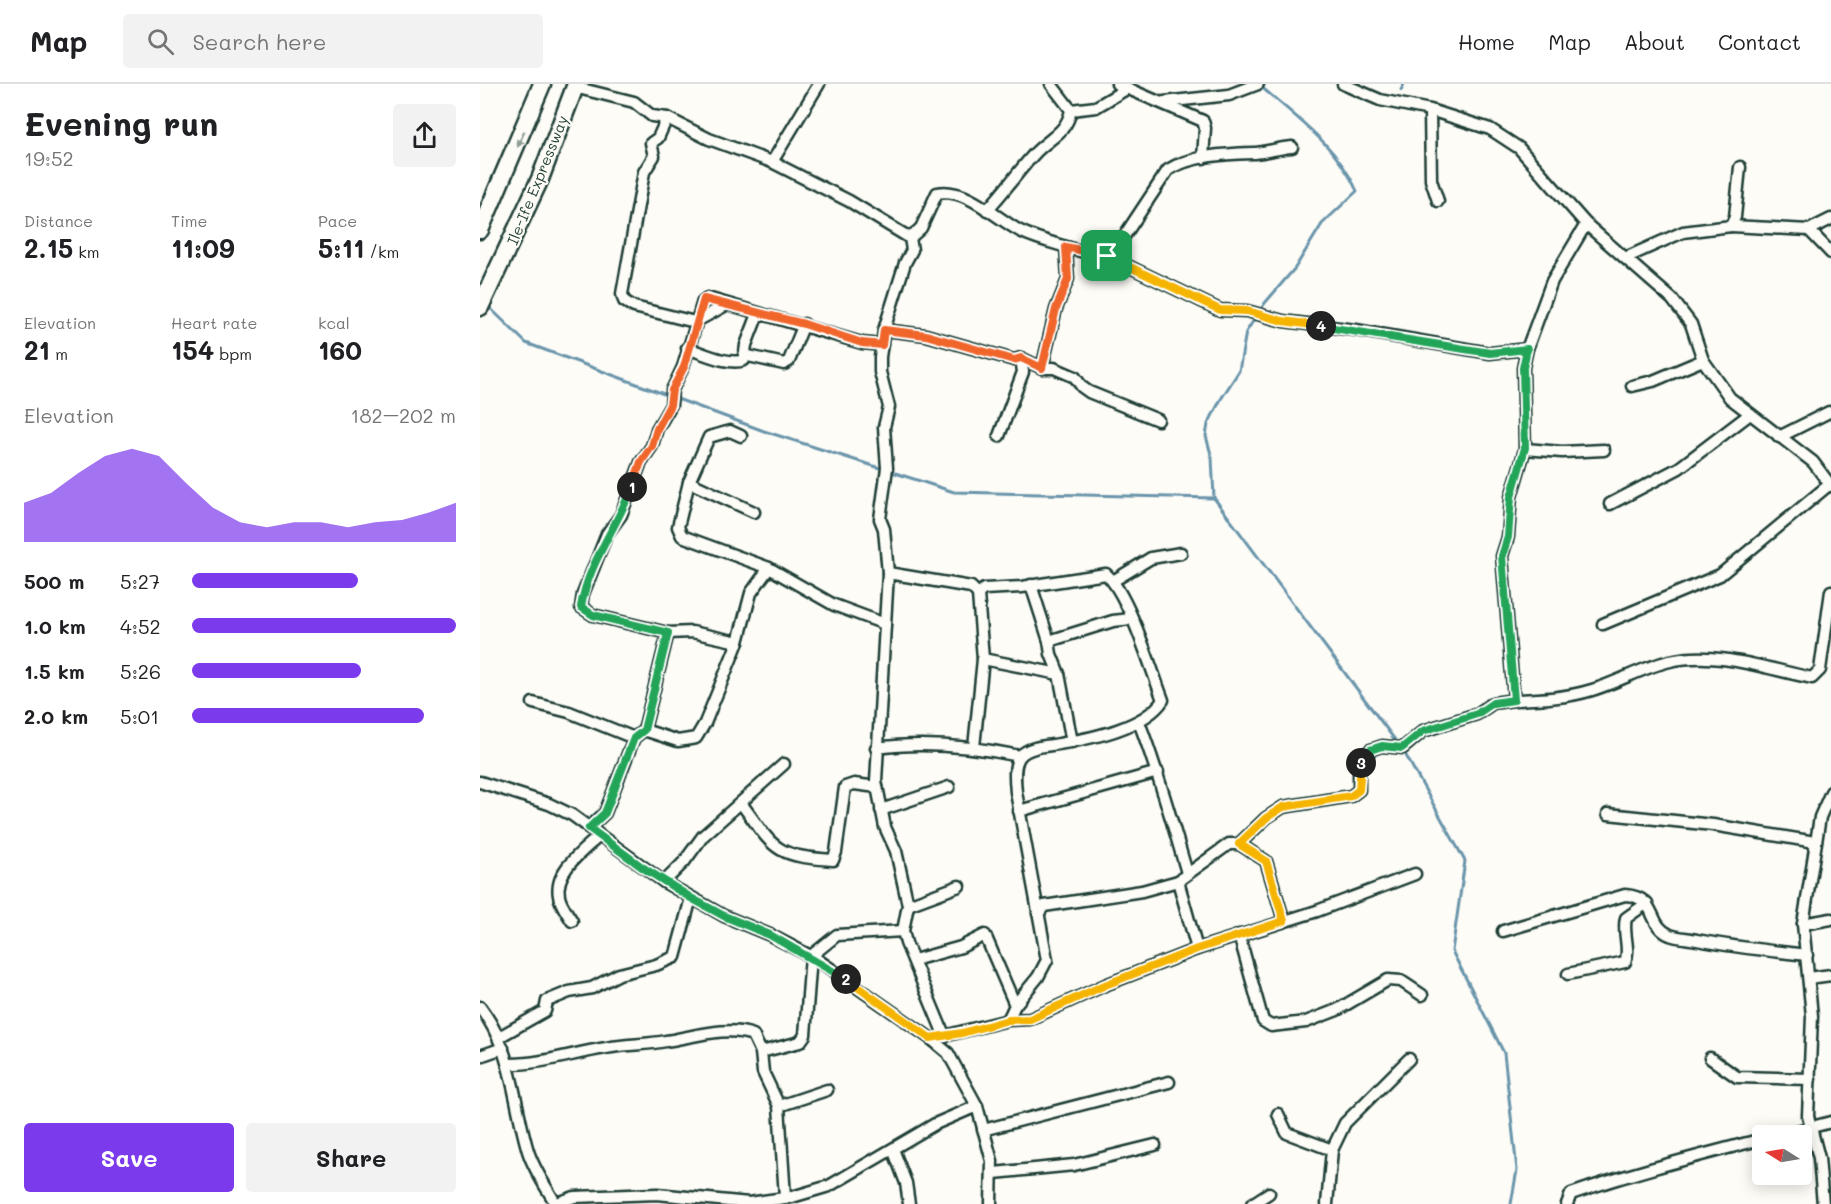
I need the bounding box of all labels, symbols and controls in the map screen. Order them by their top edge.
search box [123,14,543,68]
text: Map [30,23,87,59]
icon: search [144,25,177,58]
text: Search here [192,27,326,56]
text: Home [1458,28,1515,55]
text: Map [1548,28,1591,55]
text: About [1624,28,1685,55]
text: Contact [1718,28,1801,55]
text: Evening run [24,101,218,144]
button: share [393,104,456,167]
street label: Ile-Ife Expressway [502,112,572,248]
one-way arrow [516,130,526,148]
text: 19:52 [24,145,74,171]
text: Distance [24,210,93,231]
text: Time [171,210,207,231]
text: Pace [318,210,357,231]
pin [1081,230,1132,281]
text: 2.15 [24,231,73,265]
text: 11:09 [171,231,235,265]
text: 5:11 [318,231,364,265]
icon: arrive [1090,239,1123,272]
text: km [73,241,100,262]
text: /km [364,241,399,262]
pin: 4 [1306,311,1336,341]
text: Elevation [24,312,96,333]
text: Heart rate [171,312,257,333]
text: kcal [318,312,350,333]
text: 4 [1316,315,1326,336]
text: 21 [24,333,50,367]
text: 154 [171,333,214,367]
text: 160 [318,333,362,367]
text: m [50,343,68,364]
text: bpm [214,343,252,364]
text: Elevation [24,402,114,428]
text: 182–202 m [350,402,456,428]
pin: 1 [617,472,647,502]
text: 1 [628,476,636,497]
text: 500 m [24,568,84,594]
text: 5:27 [120,568,160,594]
text: 1.0 km [24,613,86,639]
text: 4:52 [120,613,161,639]
text: 1.5 km [24,658,85,684]
text: 5:26 [120,658,161,684]
text: 2.0 km [24,703,88,729]
text: 5:01 [120,703,159,729]
pin: 3 [1346,748,1376,778]
text: 3 [1356,752,1366,773]
pin: 2 [831,964,861,994]
text: 2 [842,968,850,989]
button: Save [24,1123,234,1192]
button: Share [246,1123,456,1192]
north arrow [1752,1125,1812,1185]
map controls [1752,1125,1812,1185]

